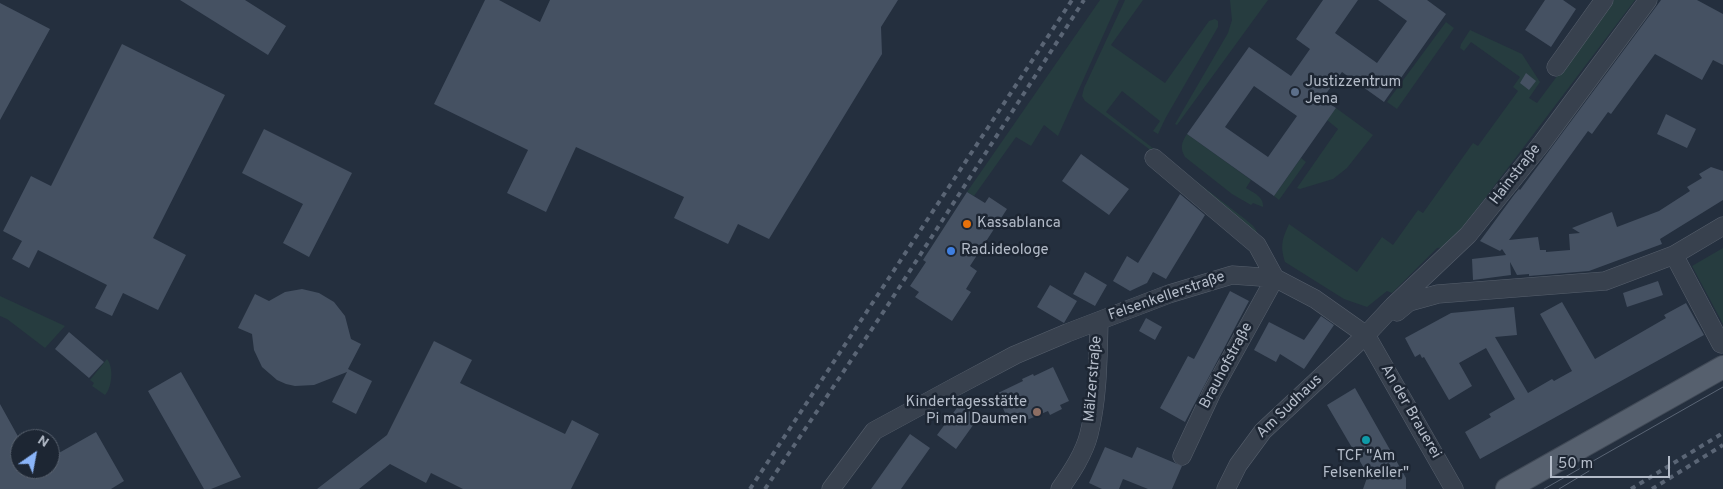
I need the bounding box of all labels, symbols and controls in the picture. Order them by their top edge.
place label: Justizzentrum Jena [1305,74,1401,109]
marker: Justizzentrum Jena [1289,86,1301,98]
street label: Hainstraße [1487,141,1545,209]
place label: Kassablanca [977,215,1061,233]
marker: Kassablanca [961,218,973,230]
place label: Rad.ideologe [961,242,1049,260]
marker: Rad.ideologe [945,245,957,257]
street label: Felsenkellerstraße [1106,269,1228,325]
street label: Brauhofstraße [1197,320,1257,412]
street label: Mälzerstraße [1081,335,1107,423]
street label: An der Brauerei [1376,362,1444,462]
street label: Am Sudhaus [1254,371,1326,443]
place label: Kindertagesstätte Pi mal Daumen [906,394,1027,429]
marker: Kindertagesstätte Pi mal Daumen [1031,406,1043,418]
north arrow [10,429,60,479]
text: N [34,432,52,452]
marker: TCF "Am Felsenkeller" [1360,434,1372,446]
scale bar [1553,446,1673,478]
place label: TCF "Am Felsenkeller" [1323,448,1409,483]
text: 50 m [1558,455,1593,474]

